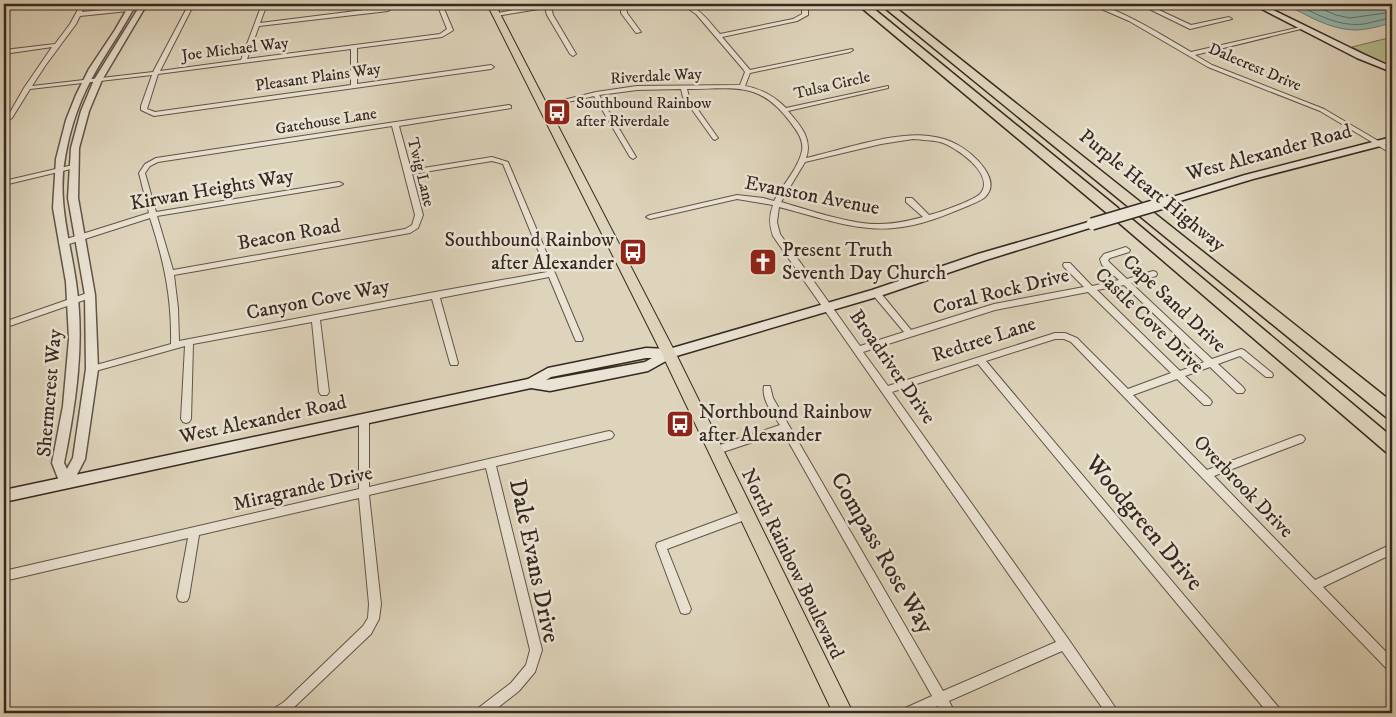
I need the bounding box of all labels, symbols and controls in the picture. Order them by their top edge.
street label: Joe Michael Way [178,32,290,66]
street label: Dalecrest Drive [1205,38,1305,96]
street label: Pleasant Plains Way [254,58,382,96]
street label: Riverdale Way [610,64,703,88]
street label: Tulsa Circle [792,66,873,104]
place label: Southbound Rainbow after Riverdale [576,93,712,131]
bus stop icon: Southbound Rainbow after Riverdale [542,97,572,127]
street label: Gatehouse Lane [274,103,378,139]
street label: West Alexander Road [1183,119,1354,187]
street label: Purple Heart Highway [1074,124,1231,258]
street label: Twig Lane [403,135,439,209]
street label: Kirwan Heights Way [128,163,296,217]
street label: Evanston Avenue [742,171,882,221]
street label: Beacon Road [236,214,342,256]
place label: Southbound Rainbow after Alexander [445,228,615,276]
bus stop icon: Southbound Rainbow after Alexander [618,237,648,267]
place label: Present Truth Seventh Day Church [782,238,947,286]
church icon: Present Truth Seventh Day Church [748,247,778,277]
street label: Cape Sand Drive [1117,250,1231,358]
street label: Coral Rock Drive [930,263,1072,321]
street label: Castle Cove Drive [1089,263,1209,379]
street label: Canyon Cove Way [244,274,392,326]
street label: Broadriver Drive [843,305,941,429]
street label: Redtree Lane [929,311,1039,369]
street label: Shermcrest Way [32,328,68,458]
street label: West Alexander Road [176,390,349,450]
place label: Northbound Rainbow after Alexander [699,400,872,448]
bus stop icon: Northbound Rainbow after Alexander [665,409,695,439]
street label: Overbrook Drive [1188,430,1298,544]
street label: Woodgreen Drive [1078,448,1209,597]
street label: Miragrande Drive [231,461,375,517]
street label: North Rainbow Boulevard [735,465,849,663]
street label: Compass Rose Way [824,467,941,640]
street label: Dale Evans Drive [502,476,566,646]

